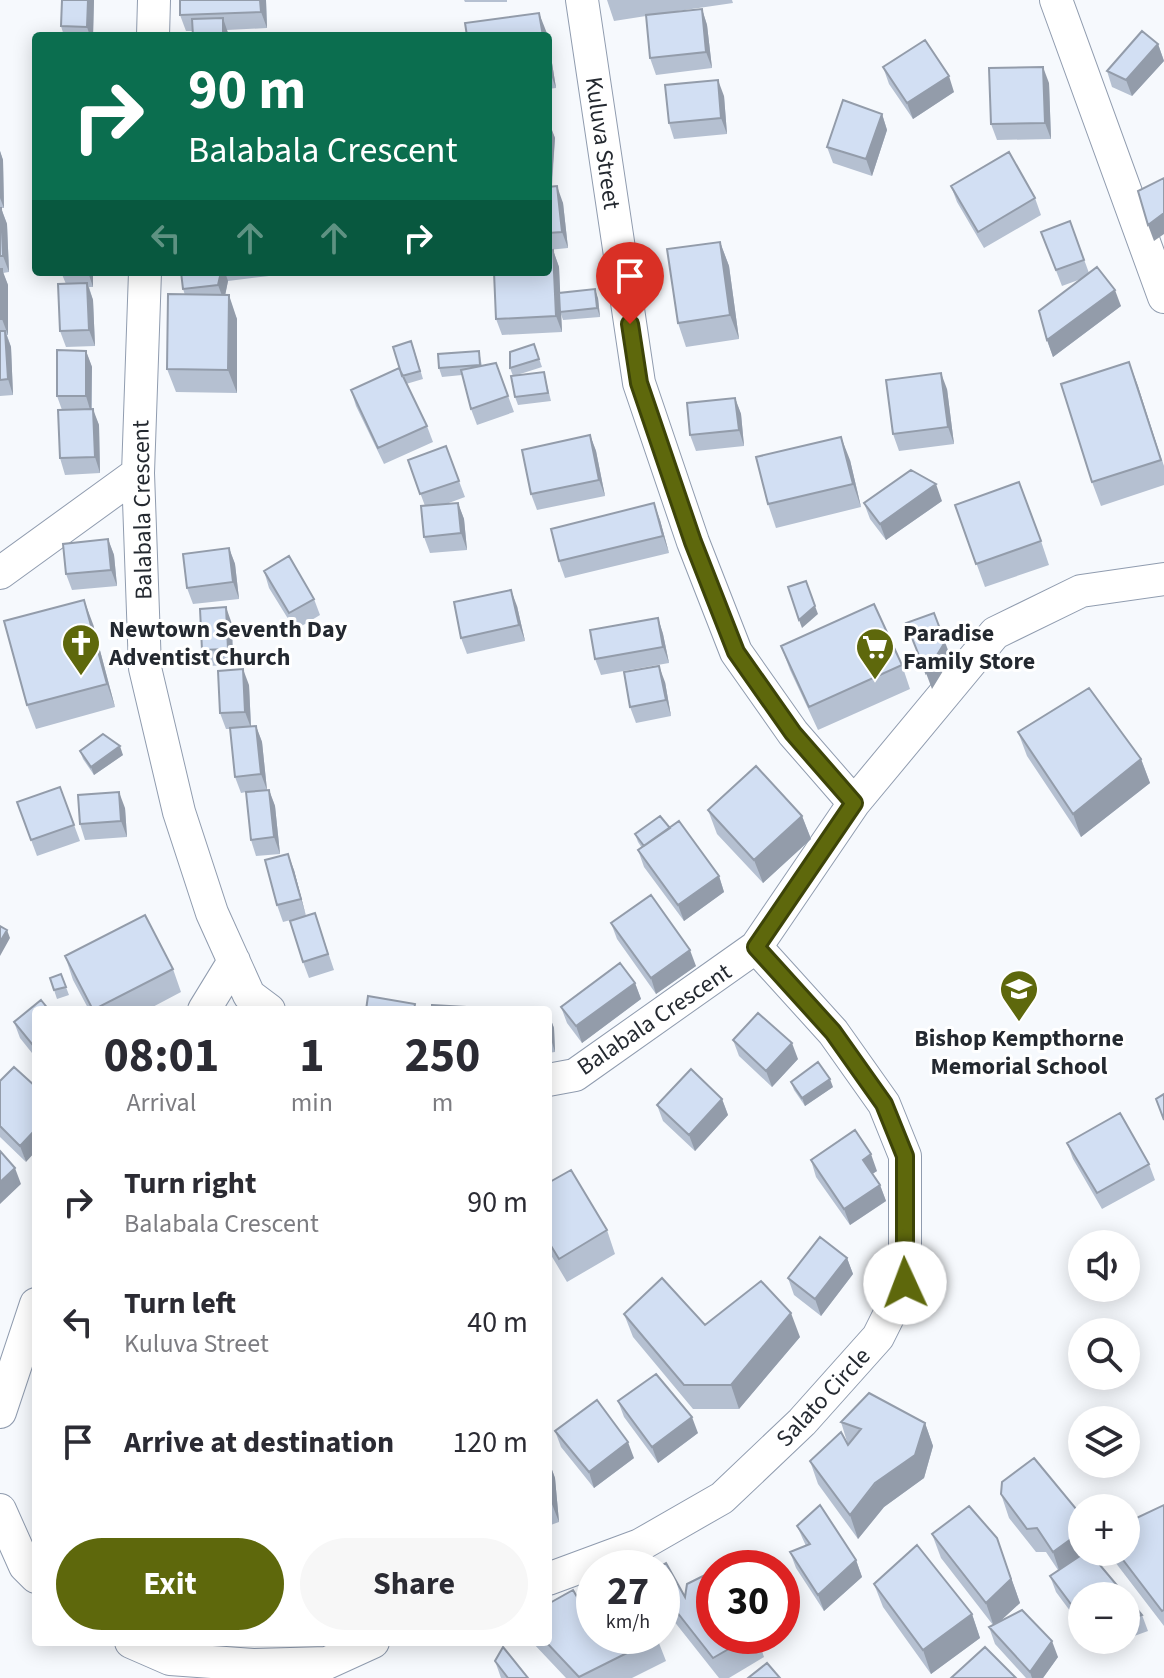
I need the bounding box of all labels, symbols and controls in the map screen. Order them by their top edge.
text: 90 m [188,51,306,130]
icon: right [56,64,160,168]
street label: Kuluva Street [576,75,629,212]
text: Balabala Crescent [188,125,458,176]
icon: left [144,216,188,260]
icon: ahead [228,216,272,260]
icon: ahead [312,216,356,260]
icon: right [396,216,440,260]
pin [596,242,664,324]
icon: arrive [608,254,652,298]
street label: Balabala Crescent [123,420,162,600]
place label: Newtown Seventh Day Adventist Church [108,612,348,675]
place label: Paradise Family Store [903,616,1035,679]
church icon: Newtown Seventh Day Adventist Church [60,622,102,677]
supermarket icon: Paradise Family Store [854,626,896,681]
street label: Balabala Crescent [570,955,739,1084]
school or university icon: Bishop Kempthorne Memorial School [998,968,1040,1023]
place label: Bishop Kempthorne Memorial School [914,1021,1124,1084]
text: 08:01 [103,1022,219,1090]
text: 1 [299,1022,325,1090]
text: 250 [404,1022,480,1090]
text: Arrival [126,1084,196,1121]
text: min [291,1084,333,1121]
text: m [432,1084,453,1121]
text: Turn right [124,1162,256,1205]
icon: right [56,1180,100,1224]
text: 90 m [467,1181,528,1224]
text: Balabala Crescent [124,1205,319,1242]
map controls [1068,1230,1140,1654]
button: sound [1068,1230,1140,1302]
position arrow [863,1241,947,1325]
text: Turn left [124,1282,236,1325]
icon: left [56,1300,100,1344]
text: 40 m [467,1301,528,1344]
button: search [1068,1318,1140,1390]
text: Kuluva Street [124,1325,269,1362]
street label: Salato Circle [768,1340,879,1455]
button: layers [1068,1406,1140,1478]
icon: arrive [56,1420,100,1464]
text: Arrive at destination [124,1421,394,1464]
text: 120 m [452,1421,528,1464]
button: + [1068,1494,1140,1566]
button: Exit [56,1538,284,1630]
button: Share [300,1538,528,1630]
speed limit sign: 30 [696,1550,800,1654]
text: 27 [607,1563,649,1620]
button: − [1068,1582,1140,1654]
text: km/h [606,1608,650,1636]

